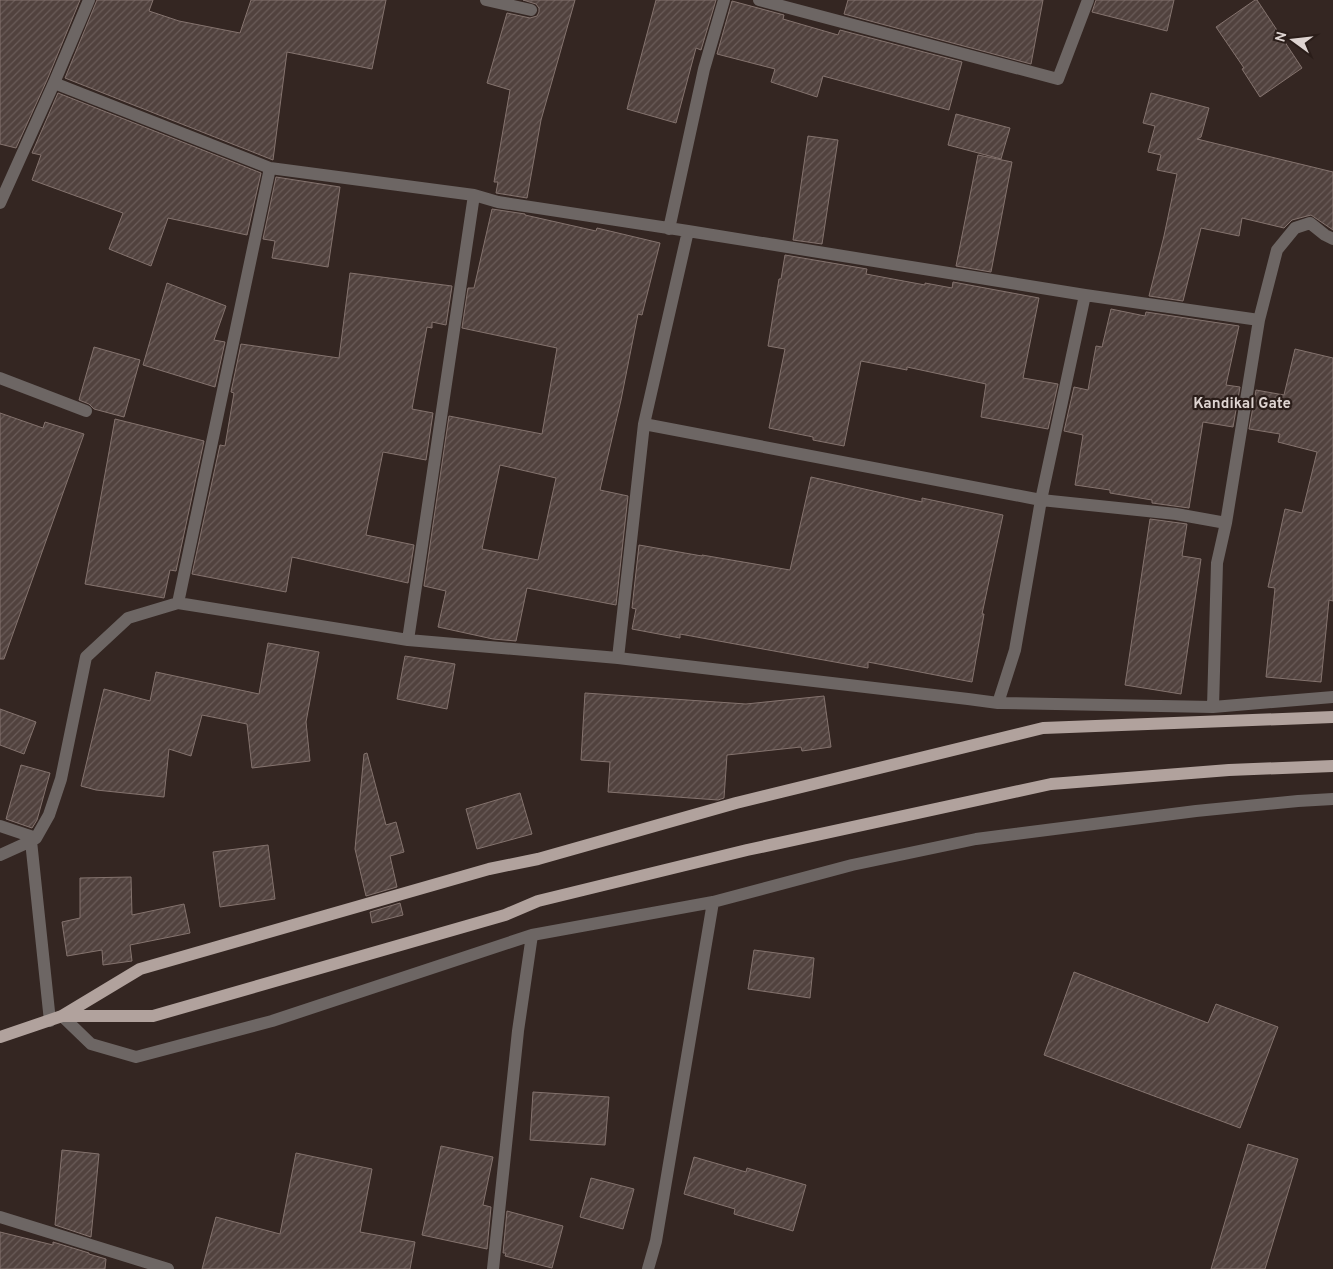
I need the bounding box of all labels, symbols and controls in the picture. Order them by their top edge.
north arrow [1268,15,1318,65]
text: N [1272,30,1291,44]
district label: Kandikal Gate [1193,395,1291,414]

